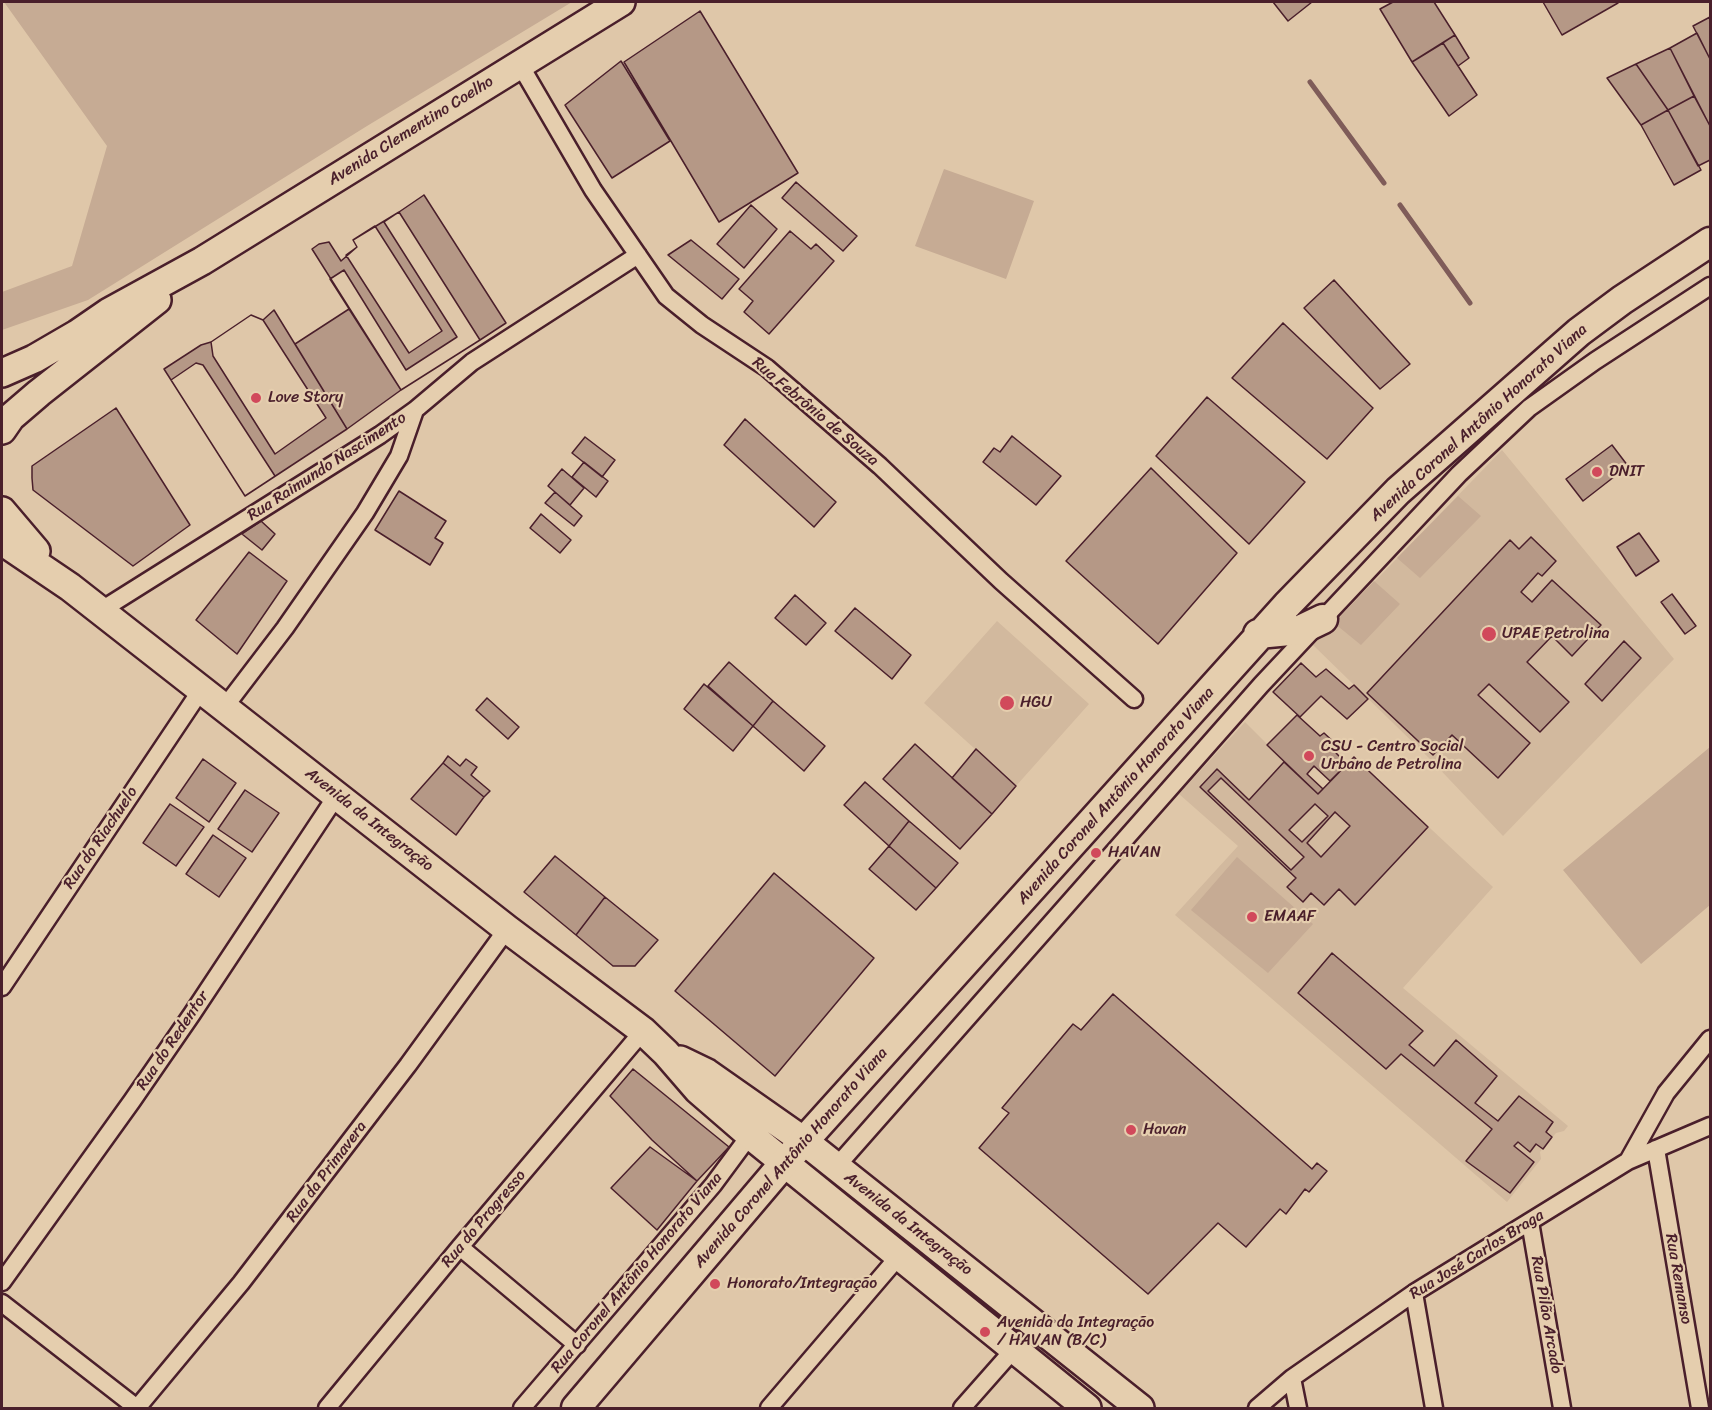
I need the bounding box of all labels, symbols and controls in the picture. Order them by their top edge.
street label: Avenida Clementino Coelho [325,72,497,190]
street label: Avenida Coronel Antônio Honorato Viana [1367,320,1591,526]
street label: Rua Febrônio de Souza [748,353,882,471]
place label: Love Story [268,388,343,408]
marker: Love Story [249,391,263,405]
street label: Rua Raimundo Nascimento [244,408,410,526]
place label: DNIT [1609,462,1644,482]
marker: DNIT [1590,465,1604,479]
place label: UPAE Petrolina [1502,624,1610,644]
marker: UPAE Petrolina [1480,625,1498,643]
street label: Avenida Coronel Antônio Honorato Viana [1013,684,1219,908]
place label: HGU [1020,693,1052,713]
marker: HGU [998,694,1016,712]
place label: CSU - Centro Social Urbano de Petrolina [1321,737,1463,775]
marker: CSU - Centro Social Urbano de Petrolina [1302,749,1316,763]
street label: Avenida da Integração [301,764,437,876]
street label: Rua do Riachuelo [60,783,142,893]
place label: HAVAN [1108,843,1161,863]
marker: HAVAN [1089,846,1103,860]
place label: EMAAF [1264,907,1315,927]
marker: EMAAF [1245,910,1259,924]
street label: Rua do Redentor [133,988,213,1094]
street label: Avenida Coronel Antônio Honorato Viana [690,1044,892,1272]
street label: Rua da Primavera [283,1118,371,1226]
place label: Havan [1143,1120,1186,1140]
marker: Havan [1124,1123,1138,1137]
street label: Rua do Progresso [438,1166,530,1272]
street label: Avenida da Integração [840,1168,976,1280]
street label: Rua Coronel Antônio Honorato Viana [547,1169,727,1377]
street label: Rua José Carlos Braga [1406,1206,1548,1304]
street label: Rua Remanso [1661,1232,1695,1326]
street label: Rua Pilão Arcado [1526,1255,1566,1375]
place label: Honorato/Integração [727,1274,877,1294]
marker: Honorato/Integração [708,1277,722,1291]
place label: Avenida da Integração / HAVAN (B/C) [997,1313,1154,1351]
marker: Avenida da Integração / HAVAN (B/C) [978,1325,992,1339]

